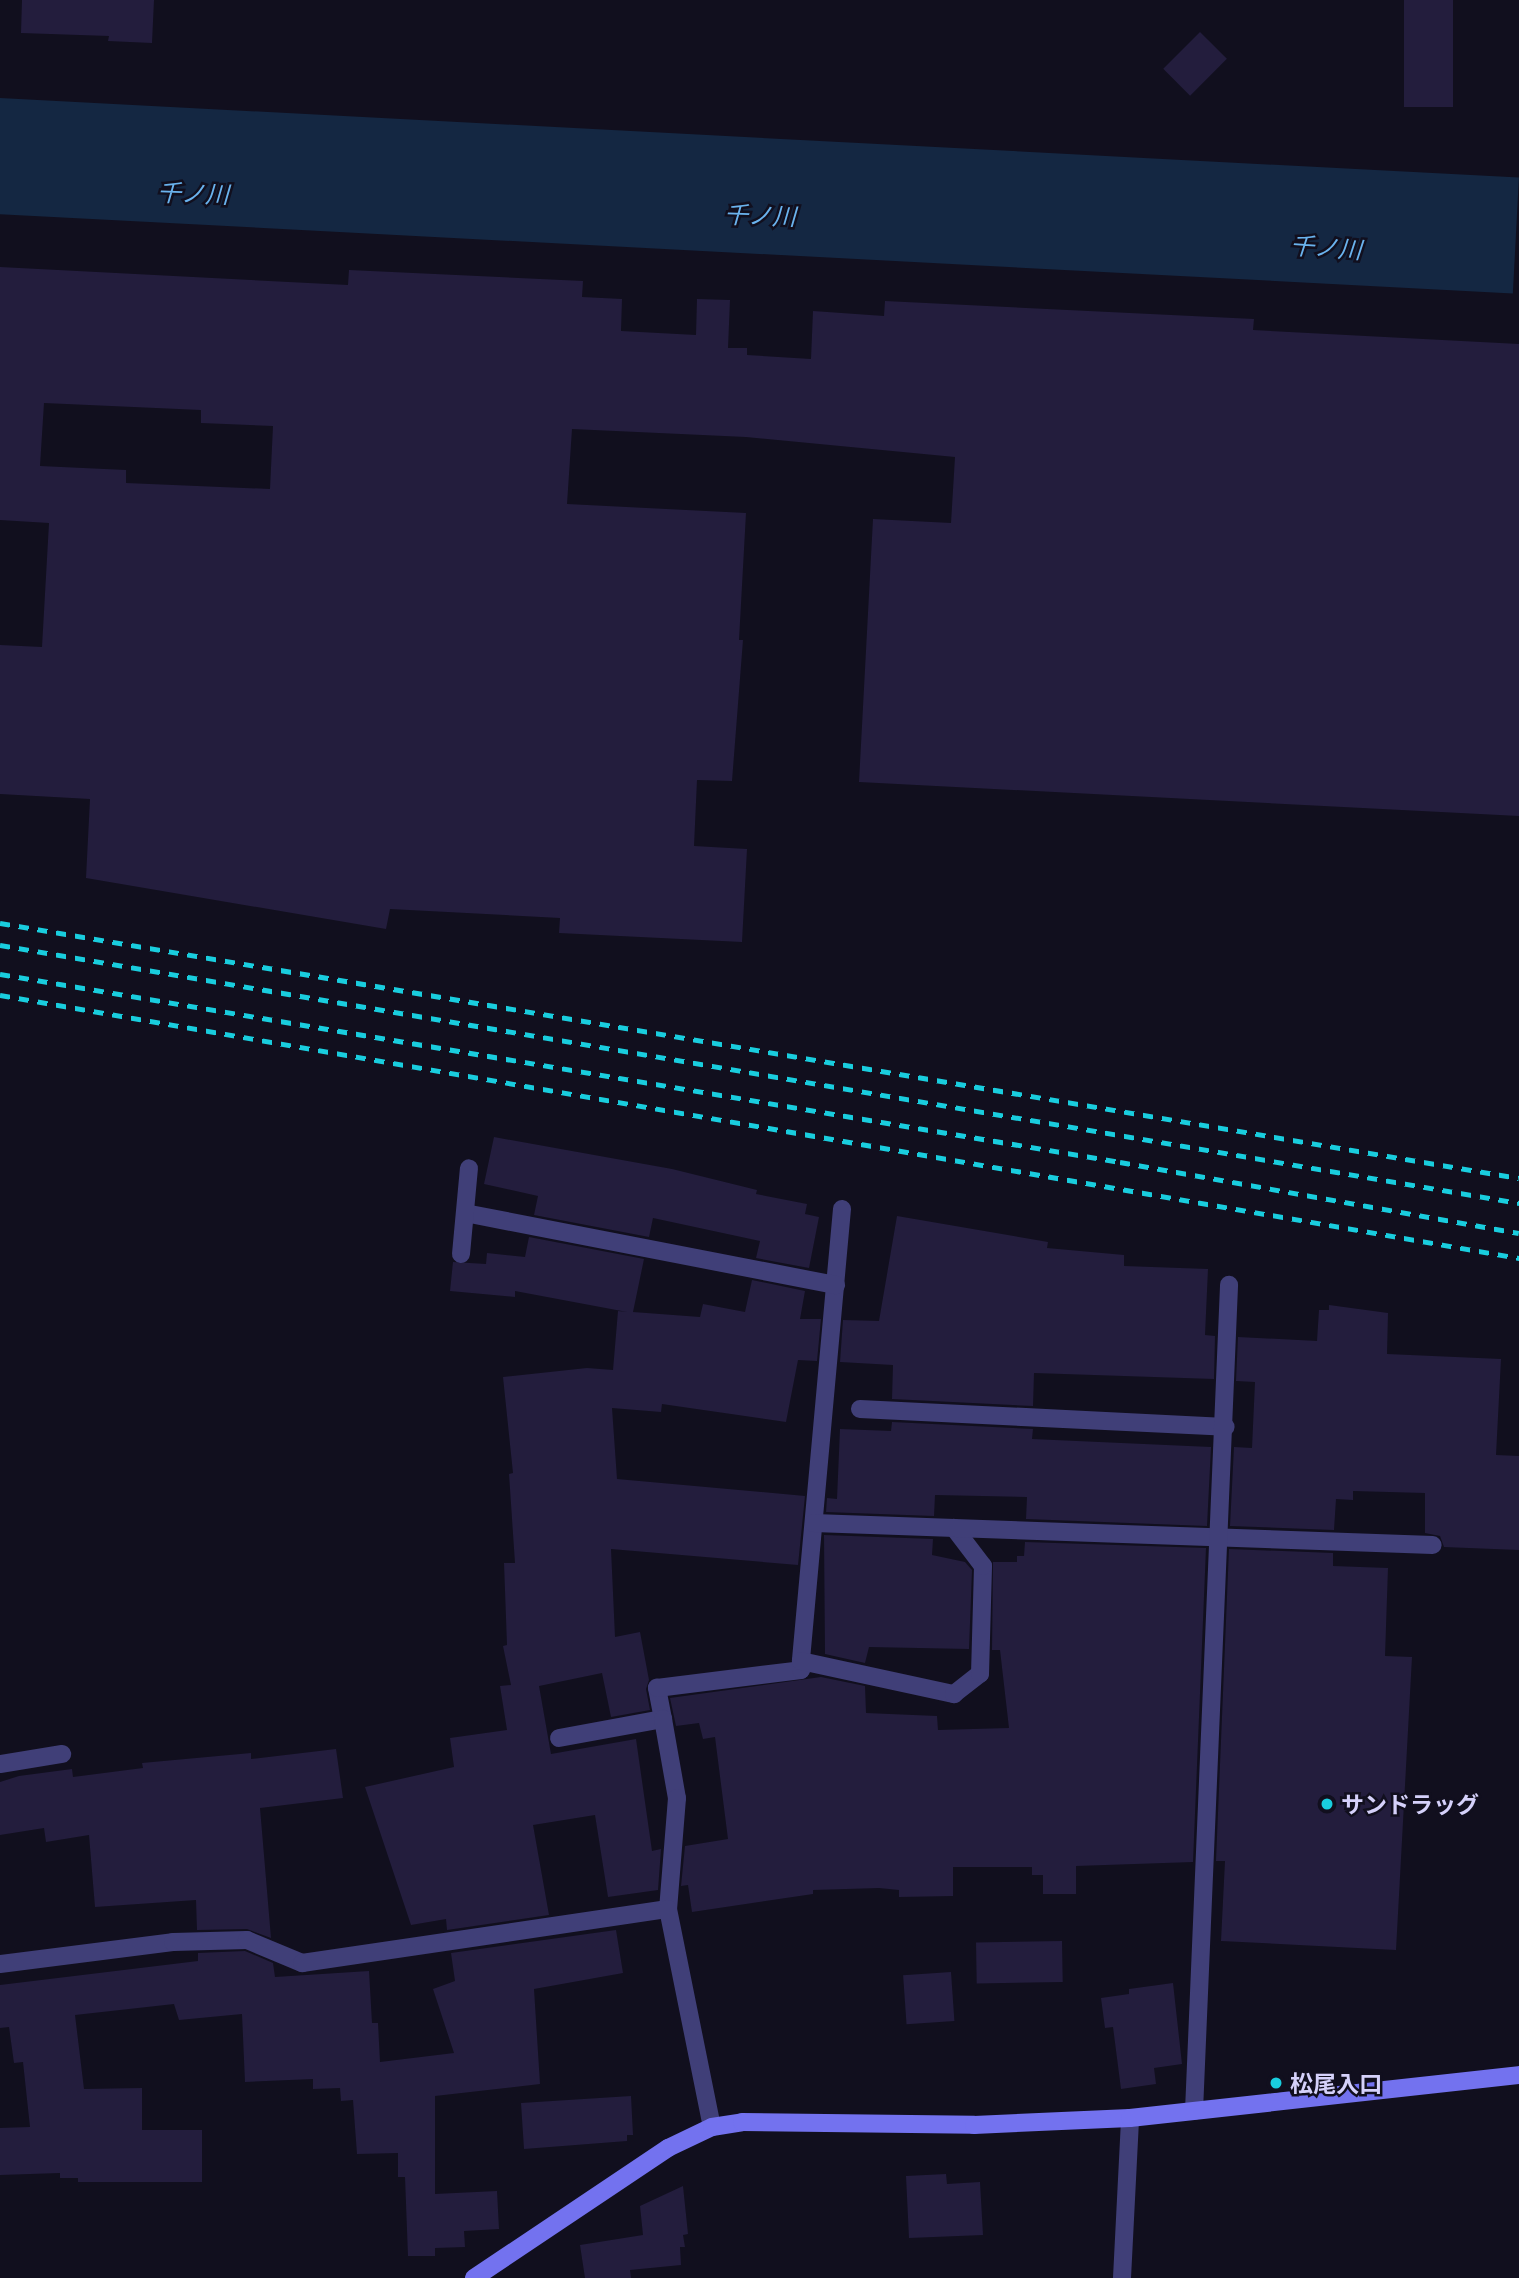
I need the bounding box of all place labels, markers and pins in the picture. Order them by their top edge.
place label: サンドラッグ [1341,1790,1479,1818]
marker: サンドラッグ [1319,1796,1335,1812]
place label: 松尾入口 [1290,2069,1382,2097]
marker: 松尾入口 [1268,2075,1284,2091]

